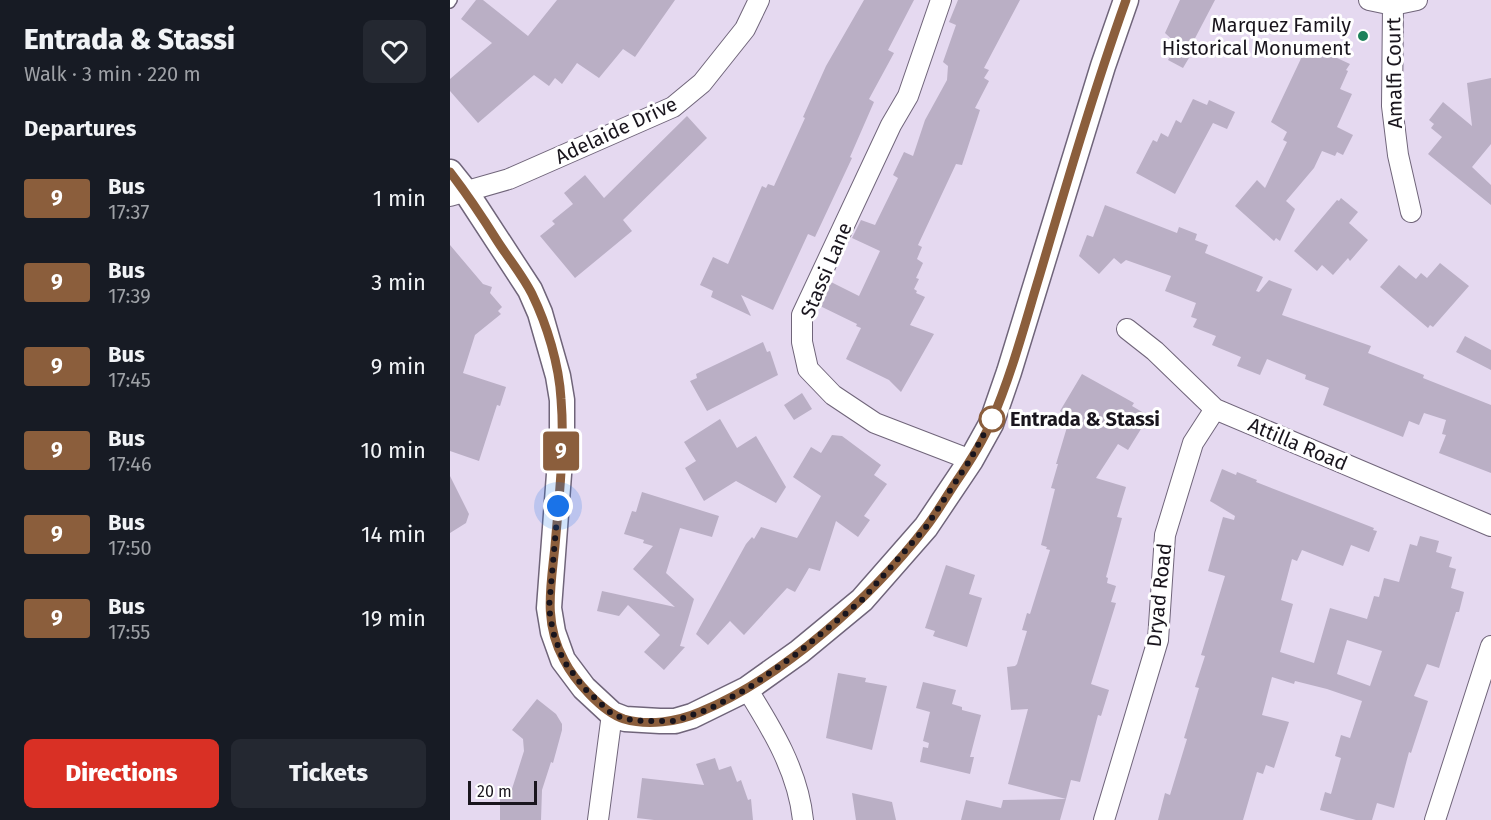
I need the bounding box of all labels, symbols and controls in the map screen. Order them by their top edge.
place label: Marquez Family Historical Monument [1162,13,1352,60]
street label: Amalfi Court [1381,17,1407,129]
button: heart [363,20,426,83]
text: Entrada & Stassi [24,23,235,56]
marker: Marquez Family Historical Monument [1356,29,1370,43]
text: Walk · 3 min · 220 m [24,62,201,86]
street label: Adelaide Drive [551,91,681,169]
text: Departures [24,115,136,142]
text: Bus [108,173,145,200]
text: 9 [51,185,63,211]
text: 1 min [373,185,426,212]
text: 17:37 [108,200,149,224]
street label: Stassi Lane [795,219,857,321]
text: Bus [108,257,145,284]
text: 9 [51,269,63,295]
text: 3 min [371,269,426,296]
text: 17:39 [108,284,151,308]
text: Bus [108,341,145,368]
text: 9 [51,353,63,379]
text: 9 min [371,353,426,380]
text: 17:45 [108,368,151,392]
marker: Entrada & Stassi [979,406,1005,432]
place label: Entrada & Stassi [1010,407,1160,431]
street label: Attilla Road [1245,412,1351,476]
text: Bus [108,425,145,452]
line badge: 9 [542,432,580,470]
text: 9 [51,437,63,463]
text: 10 min [360,437,426,464]
text: 9 [555,438,567,464]
text: 17:46 [108,452,152,476]
your location [543,491,573,521]
text: Bus [108,509,145,536]
text: 9 [51,521,63,547]
text: 14 min [361,521,426,548]
text: 17:50 [108,536,152,560]
street label: Dryad Road [1142,542,1176,648]
text: Bus [108,593,145,620]
text: 9 [51,605,63,631]
text: 19 min [361,605,426,632]
text: 17:55 [108,620,150,644]
button: Directions [24,739,219,808]
button: Tickets [231,739,426,808]
scale bar [468,778,537,806]
text: 20 m [477,782,512,801]

